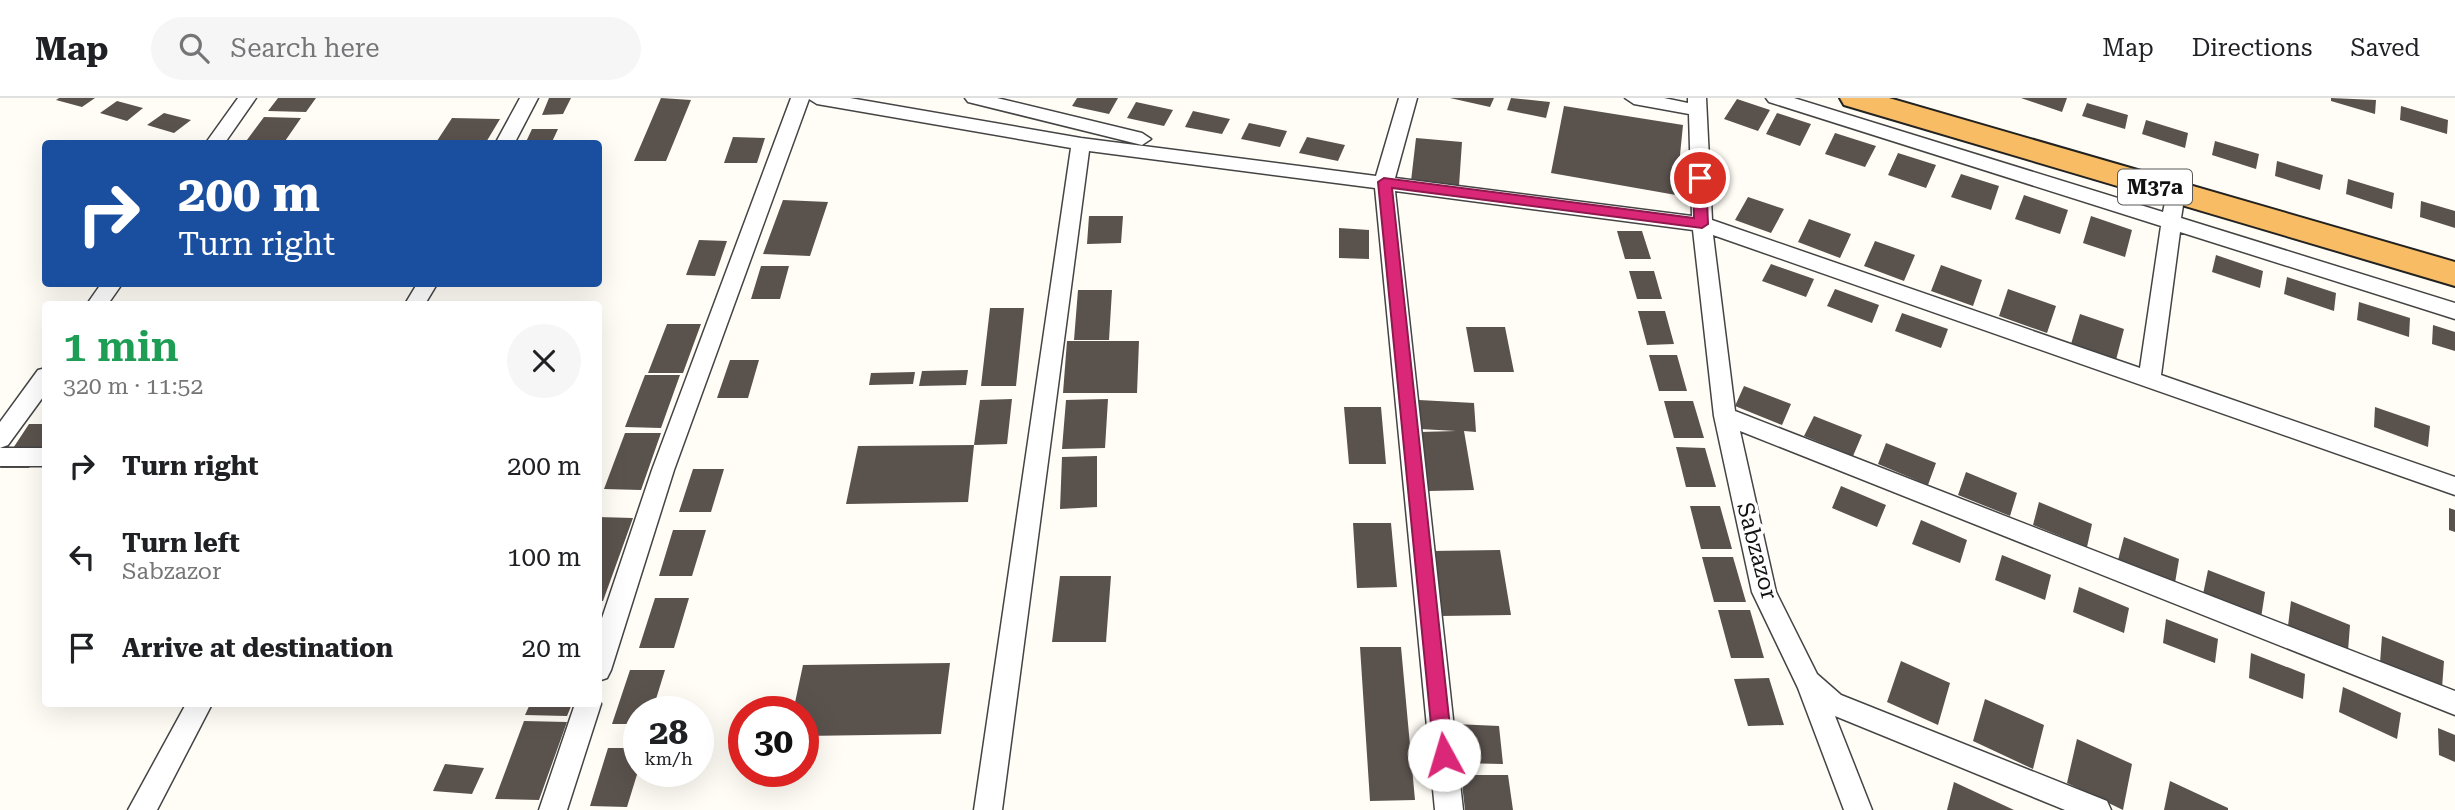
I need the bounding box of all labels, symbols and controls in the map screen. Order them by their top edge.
search box [151,17,641,80]
text: Map [35,29,109,68]
icon: search [175,29,213,67]
text: Search here [231,33,380,63]
text: Map [2102,34,2154,62]
text: Directions [2192,34,2312,62]
text: Saved [2350,34,2420,62]
pin [1670,148,1730,208]
icon: arrive [1681,159,1719,197]
text: 200 m [178,166,320,223]
icon: right [63,168,154,259]
road number: M37a [2118,170,2192,204]
text: Turn right [178,225,335,263]
text: 1 min [63,322,179,371]
button: close [507,324,581,398]
text: 320 m · 11:52 [63,373,203,400]
icon: right [63,447,101,485]
text: Turn right [122,451,258,481]
text: 200 m [507,451,581,481]
street label: Sabzazor [1731,499,1783,603]
text: Turn left [122,528,240,558]
icon: left [63,538,101,576]
text: 100 m [507,542,581,572]
text: Sabzazor [122,558,221,585]
icon: arrive [63,629,101,667]
text: Arrive at destination [122,633,393,663]
text: 20 m [522,633,581,663]
speed limit sign: 30 [728,696,819,787]
text: 28 [649,712,688,753]
position arrow [1407,718,1481,792]
text: km/h [644,748,693,769]

